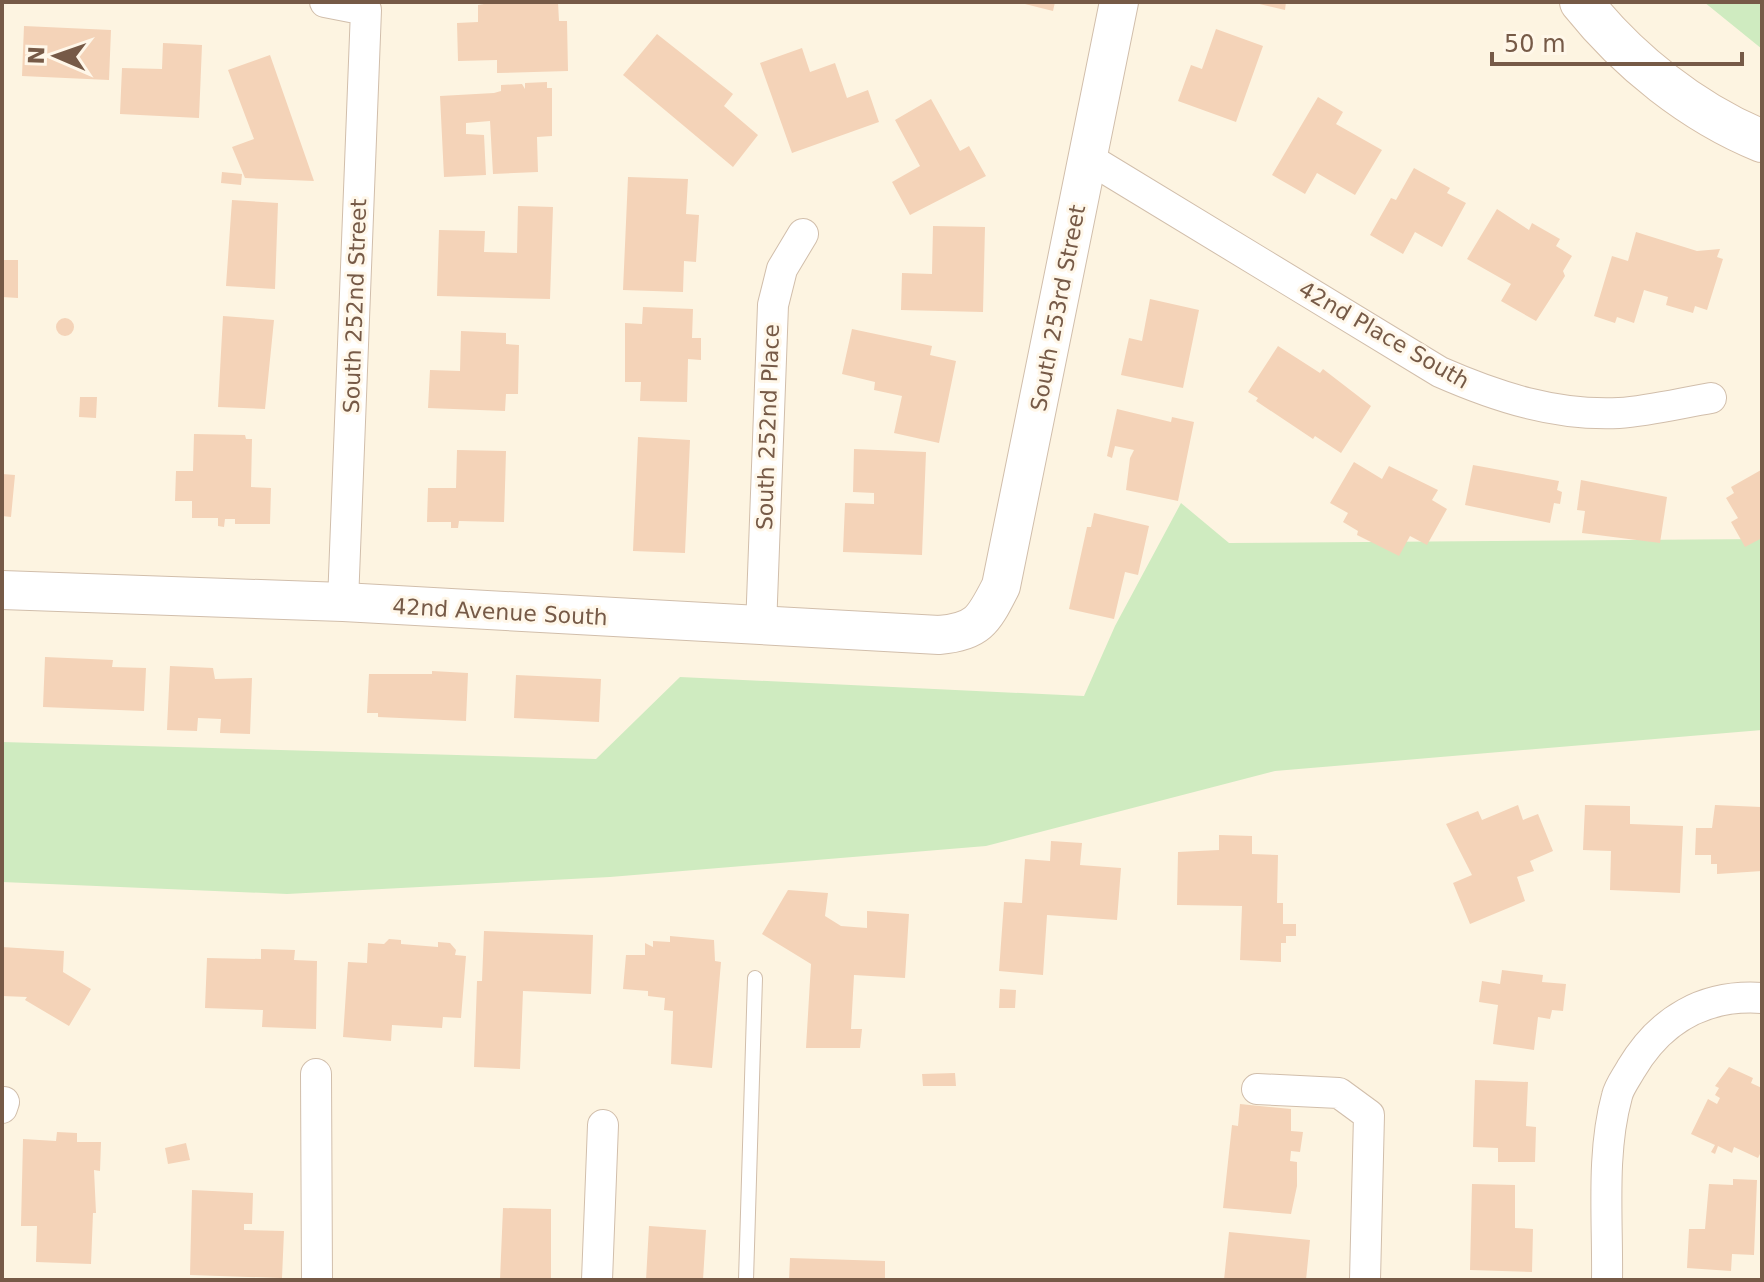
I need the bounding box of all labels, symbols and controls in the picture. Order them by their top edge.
north arrow [16,16,96,96]
scale bar [1492,16,1742,66]
text: 50 m [1504,30,1566,58]
text: N [24,46,49,65]
street label: South 252nd Street [339,198,371,414]
street label: South 253rd Street [1026,202,1090,413]
street label: 42nd Place South [1294,276,1474,394]
street label: South 252nd Place [752,323,784,531]
street label: 42nd Avenue South [392,594,608,630]

